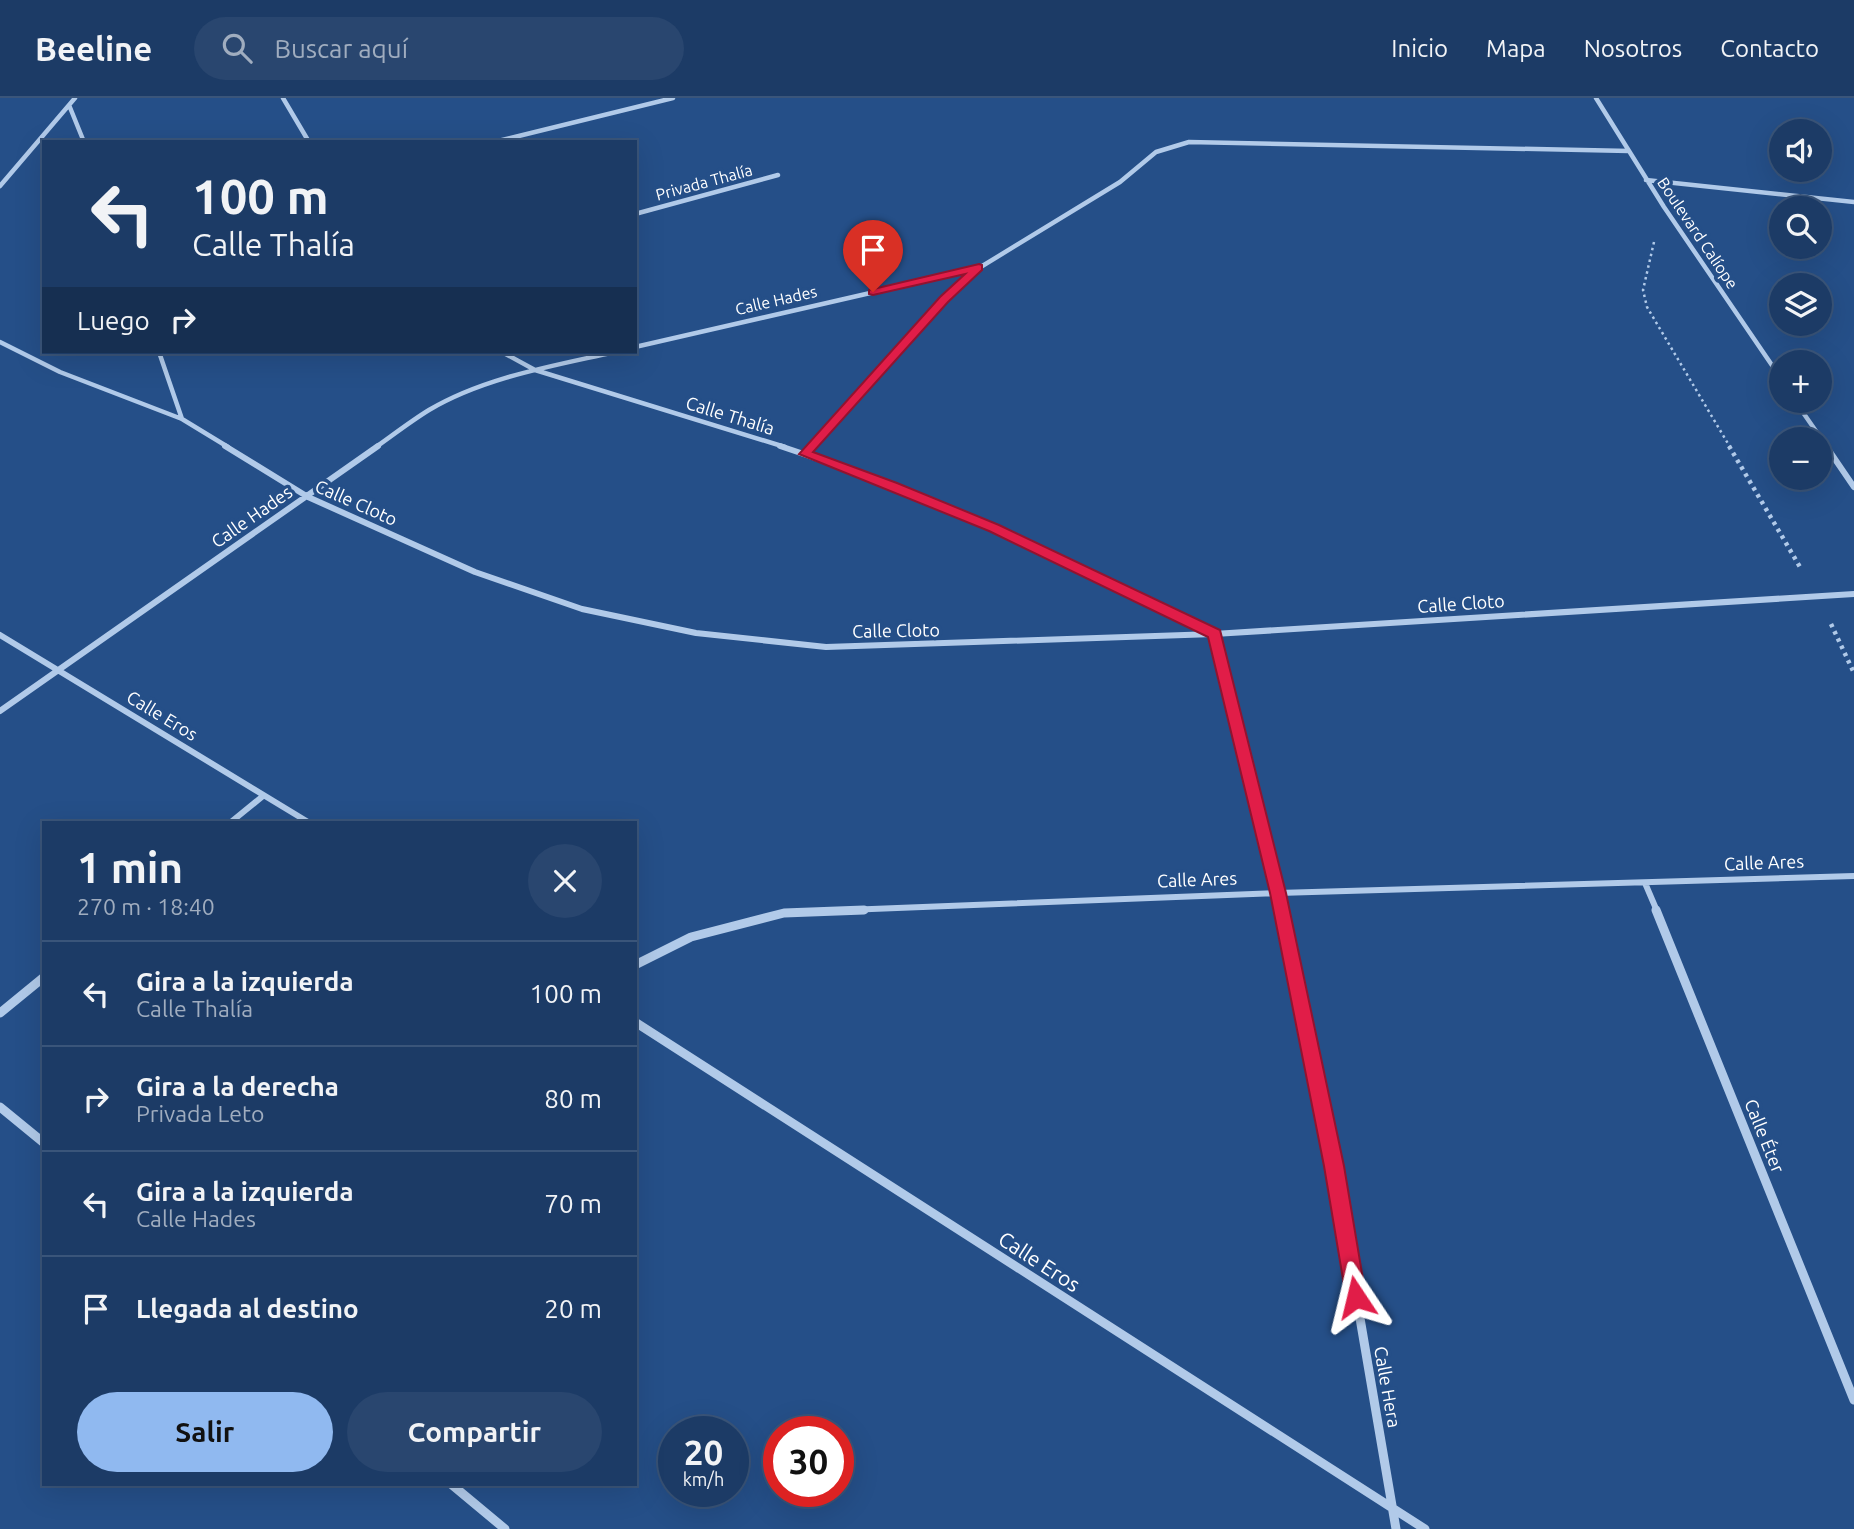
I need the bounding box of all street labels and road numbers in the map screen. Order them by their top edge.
street label: Privada Thalía [654,160,754,204]
street label: Boulevard Calíope [1654,174,1742,292]
street label: Calle Hades [733,282,819,318]
street label: Calle Thalía [684,392,777,438]
street label: Calle Cloto [312,475,401,529]
street label: Calle Hades [207,481,296,551]
street label: Calle Cloto [1417,590,1505,616]
street label: Calle Cloto [852,619,940,641]
street label: Calle Eros [123,686,202,744]
street label: Calle Ares [1724,851,1804,873]
street label: Calle Ares [1157,868,1237,890]
street label: Calle Éter [1741,1095,1790,1176]
street label: Calle Eros [994,1226,1085,1296]
street label: Calle Hera [1371,1345,1405,1429]

